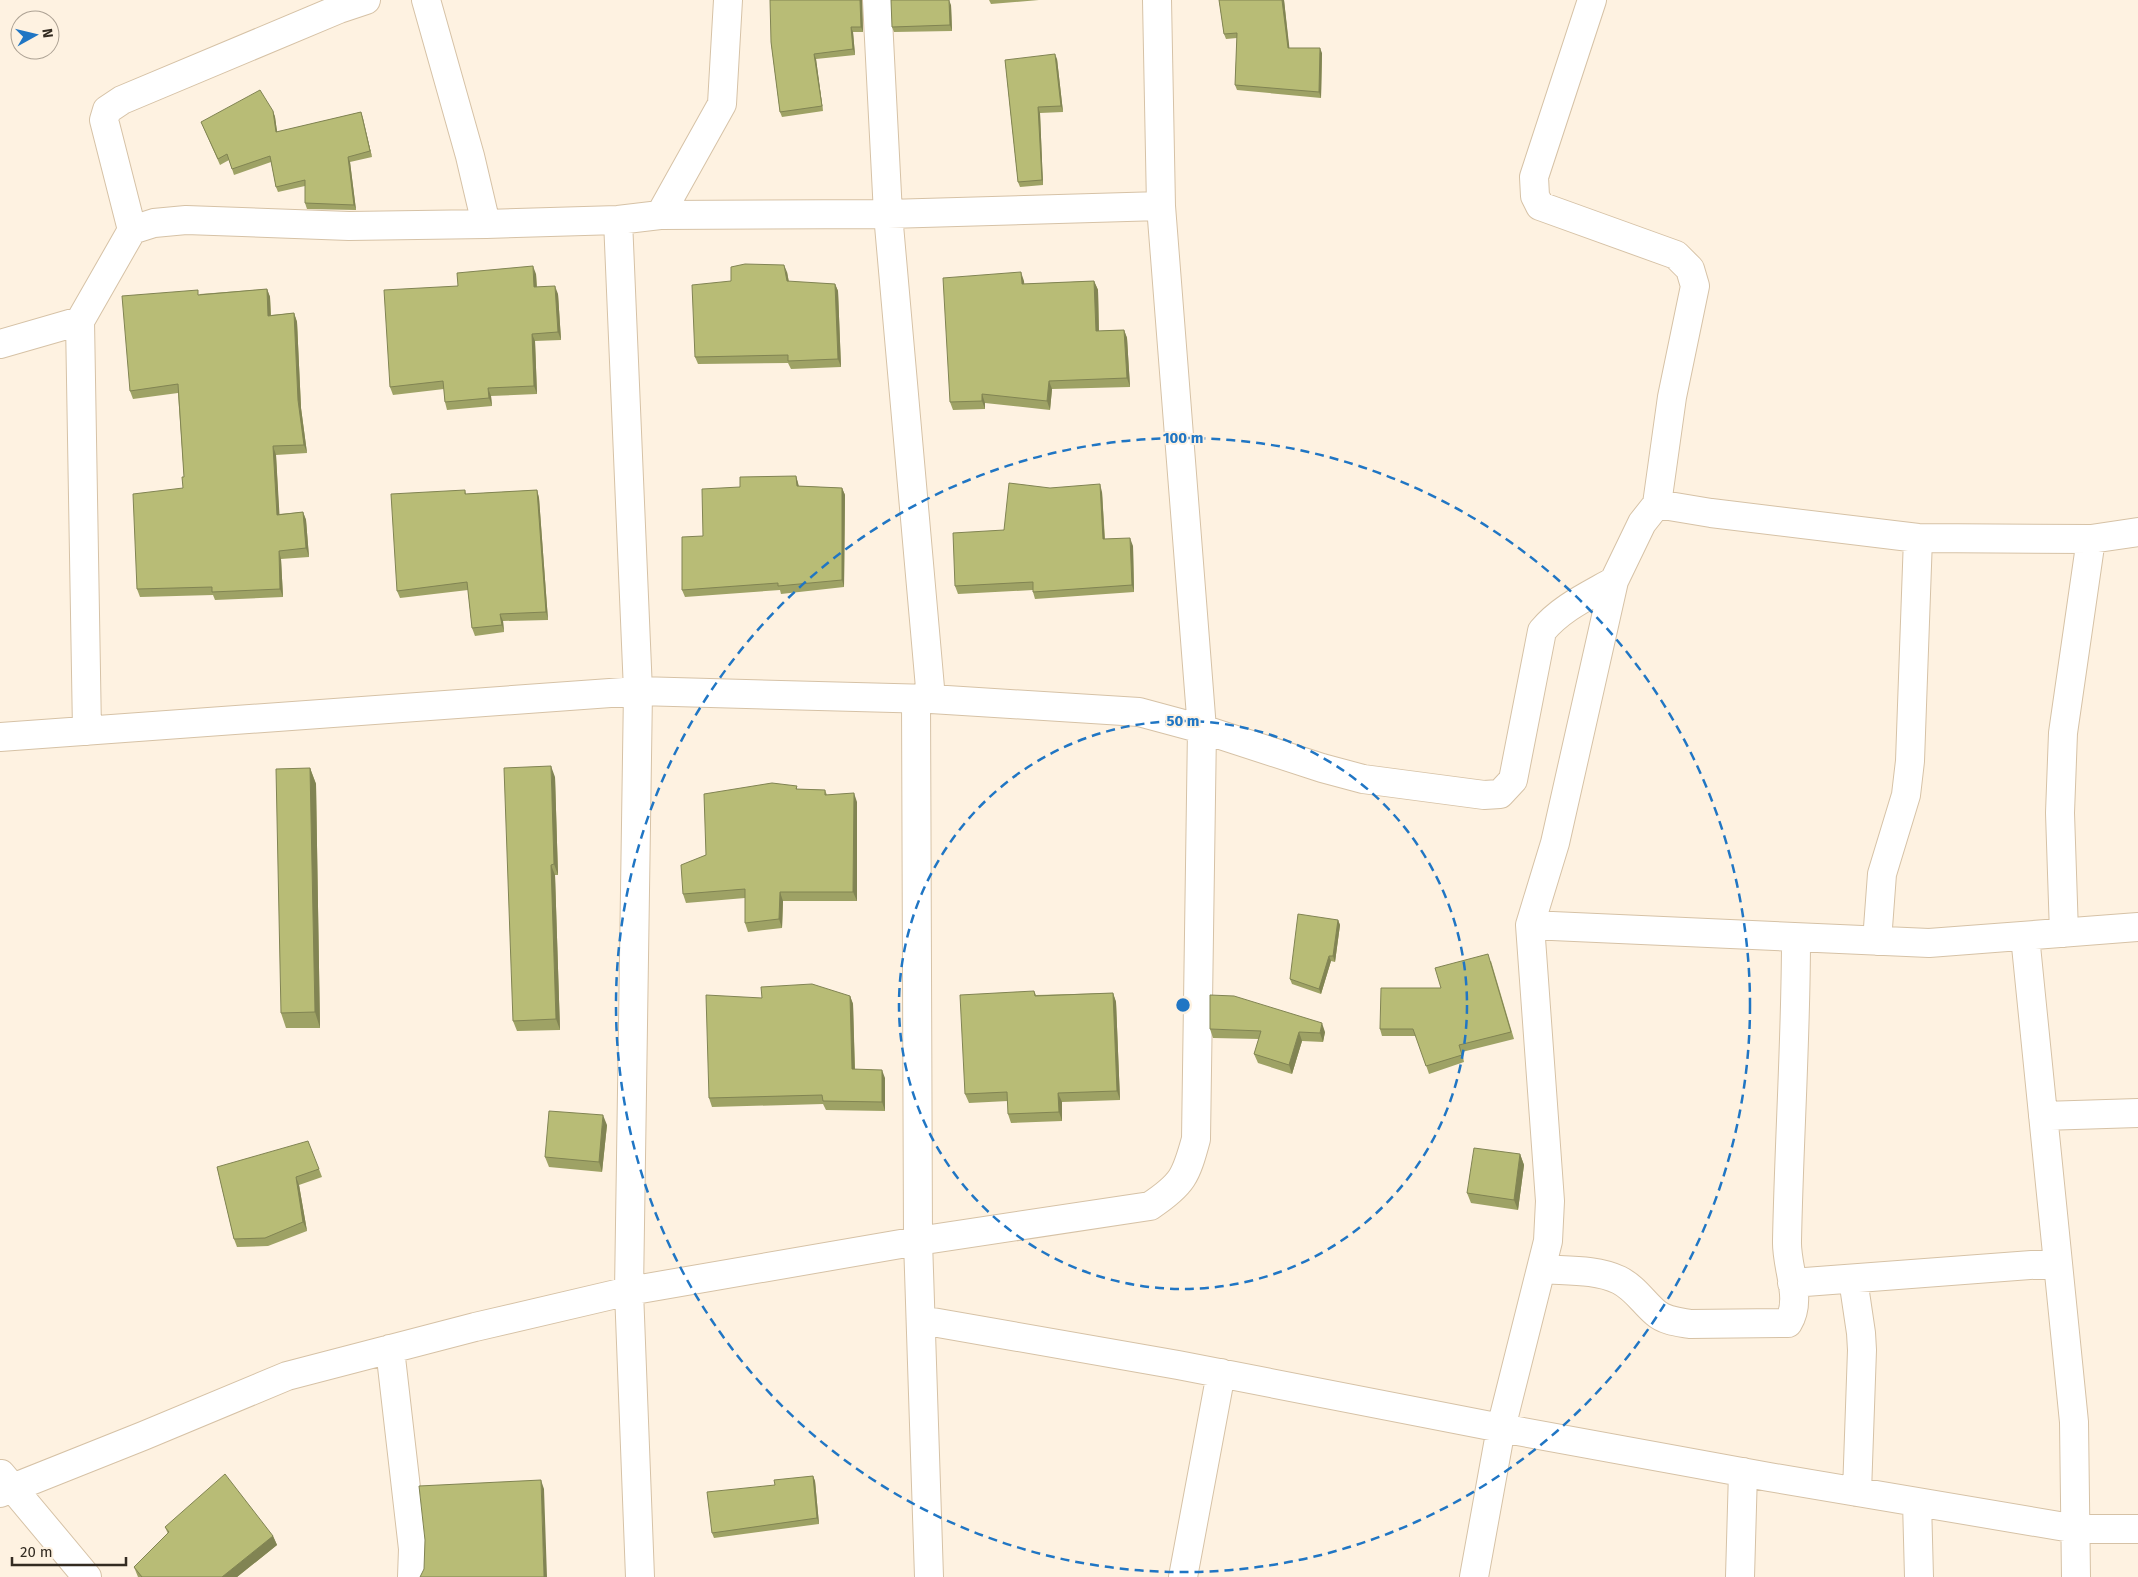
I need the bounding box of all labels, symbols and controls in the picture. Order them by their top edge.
north arrow [10,10,60,60]
text: N [38,27,56,39]
text: 100 m [1163,429,1203,447]
text: 50 m [1166,712,1200,730]
centre of rings [1174,996,1192,1014]
scale bar [12,1534,126,1566]
text: 20 m [20,1543,53,1561]

